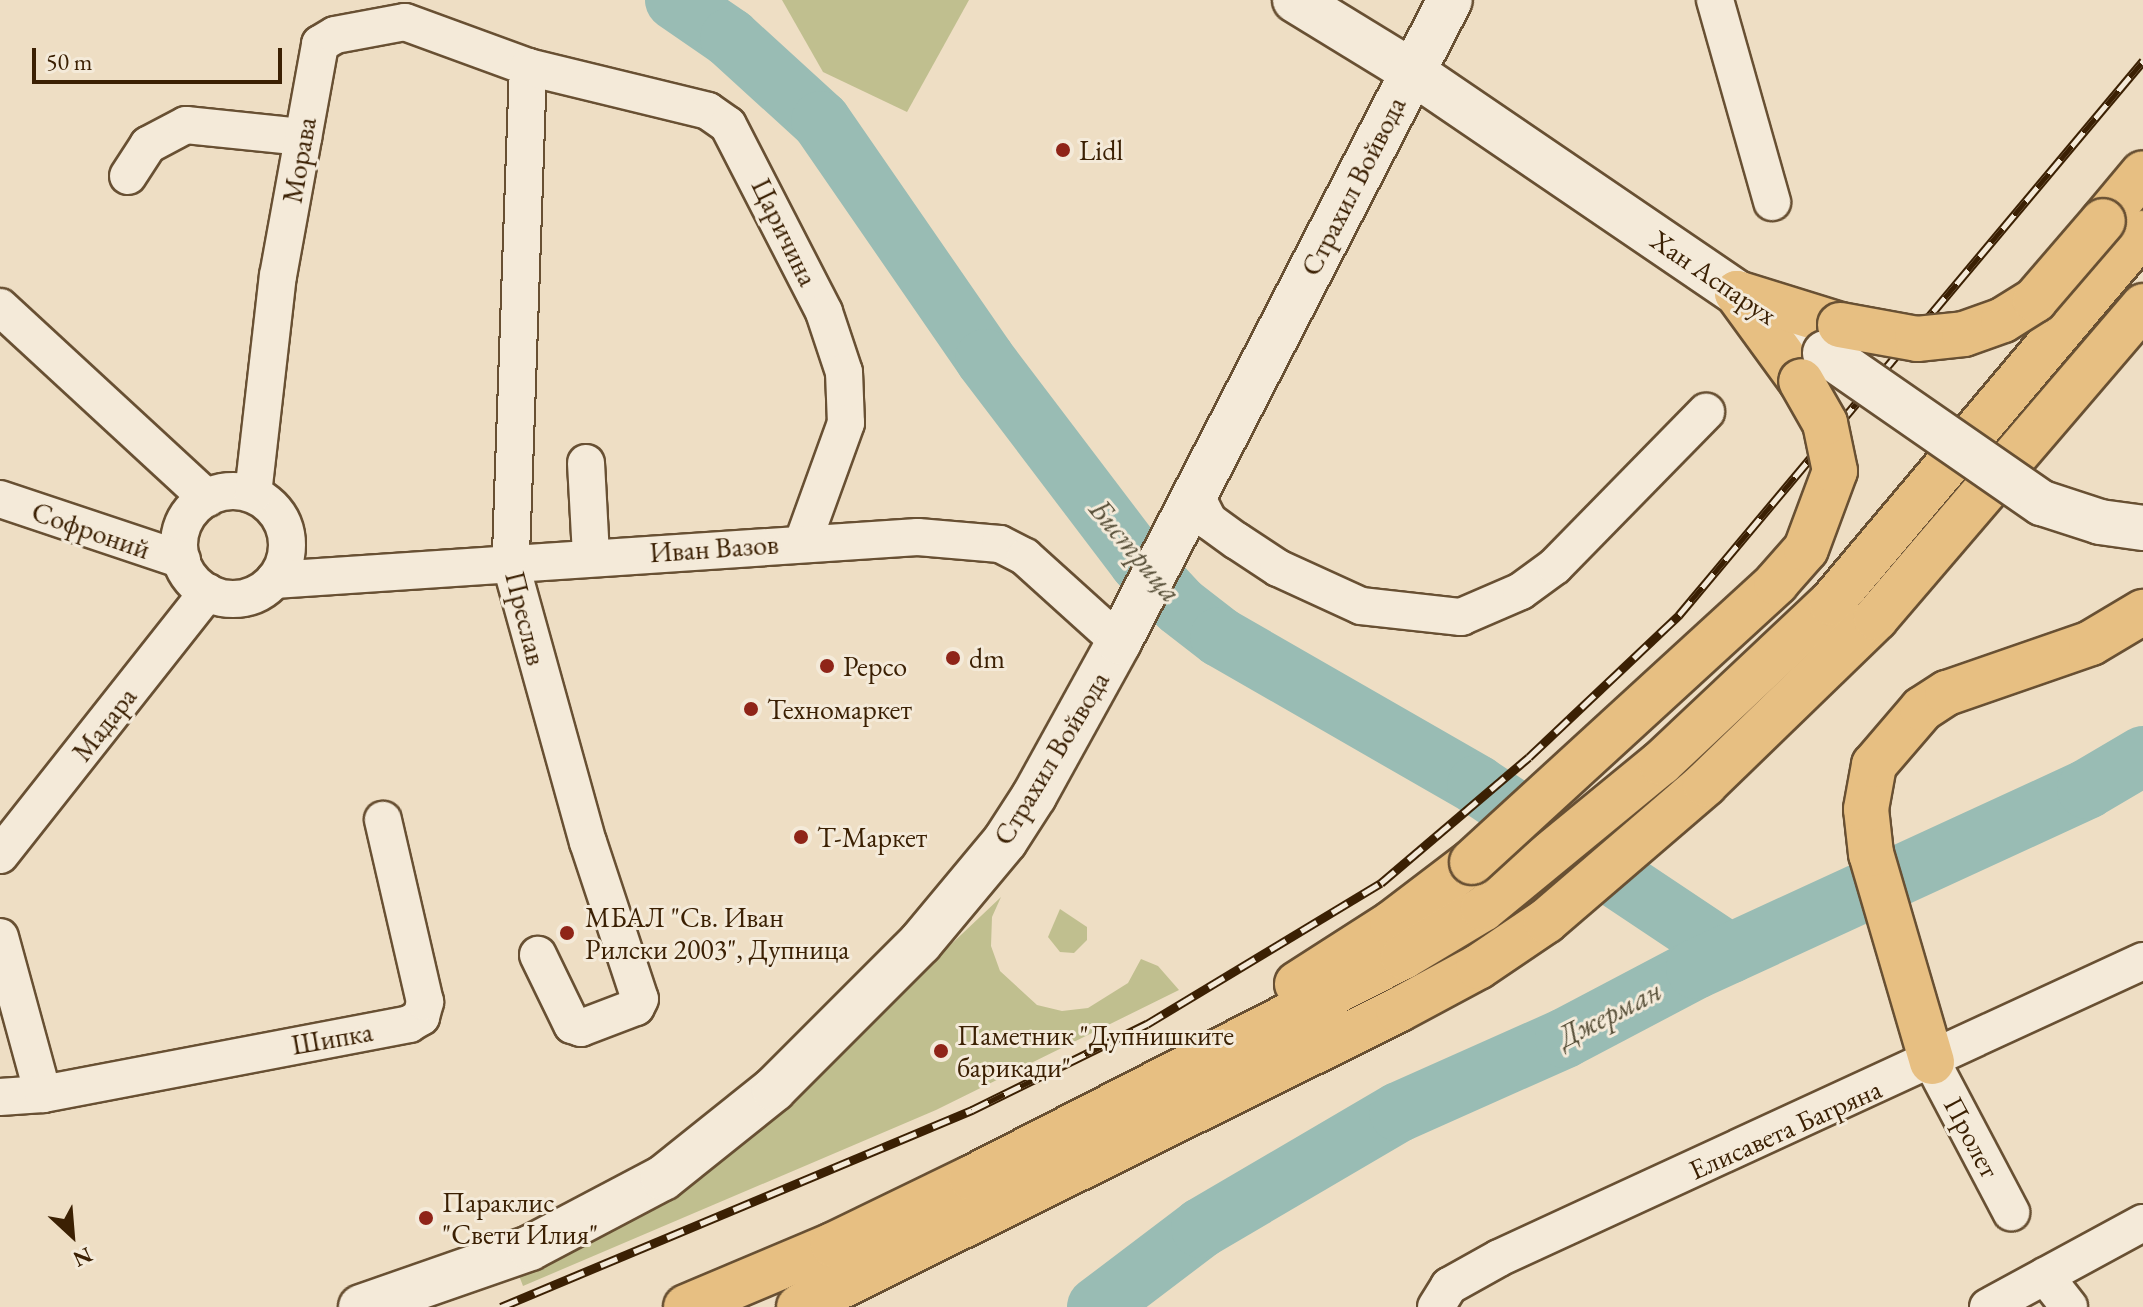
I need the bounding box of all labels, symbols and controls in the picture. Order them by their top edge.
scale bar [36,32,286,82]
text: 50 m [46,46,93,77]
street label: Страхил Войвода [1293,91,1413,281]
street label: Морава [275,114,323,206]
place label: Lidl [1079,133,1123,167]
marker: Lidl [1054,141,1072,159]
street label: Царичина [745,173,825,291]
street label: Хан Аспарух [1645,223,1783,331]
water label: Бистрица [1081,492,1189,610]
street label: Софроний [28,494,154,566]
street label: Иван Вазов [648,527,780,569]
street label: Преслав [498,568,554,668]
place label: dm [969,641,1005,675]
place label: Pepco [843,649,907,683]
marker: dm [944,649,962,667]
marker: Pepco [818,657,836,675]
street label: Страхил Войвода [986,665,1116,851]
street label: Мадара [65,680,143,768]
place label: Техномаркет [767,692,912,726]
marker: Техномаркет [742,700,760,718]
place label: Т-Маркет [817,820,927,854]
marker: Т-Маркет [792,828,810,846]
place label: МБАЛ "Св. Иван Рилски 2003", Дупница [585,900,850,966]
marker: МБАЛ "Св. Иван Рилски 2003", Дупница [556,922,578,944]
water label: Джерман [1552,972,1668,1056]
street label: Шипка [289,1014,375,1062]
place label: Паметник "Дупнишките барикади" [957,1018,1234,1084]
marker: Паметник "Дупнишките барикади" [932,1042,950,1060]
street label: Елисавета Багряна [1684,1072,1886,1186]
street label: Пролет [1937,1091,2007,1183]
place label: Параклис "Свети Илия" [442,1185,598,1251]
north arrow [32,1195,112,1275]
marker: Параклис "Свети Илия" [417,1209,435,1227]
text: N [68,1240,97,1274]

